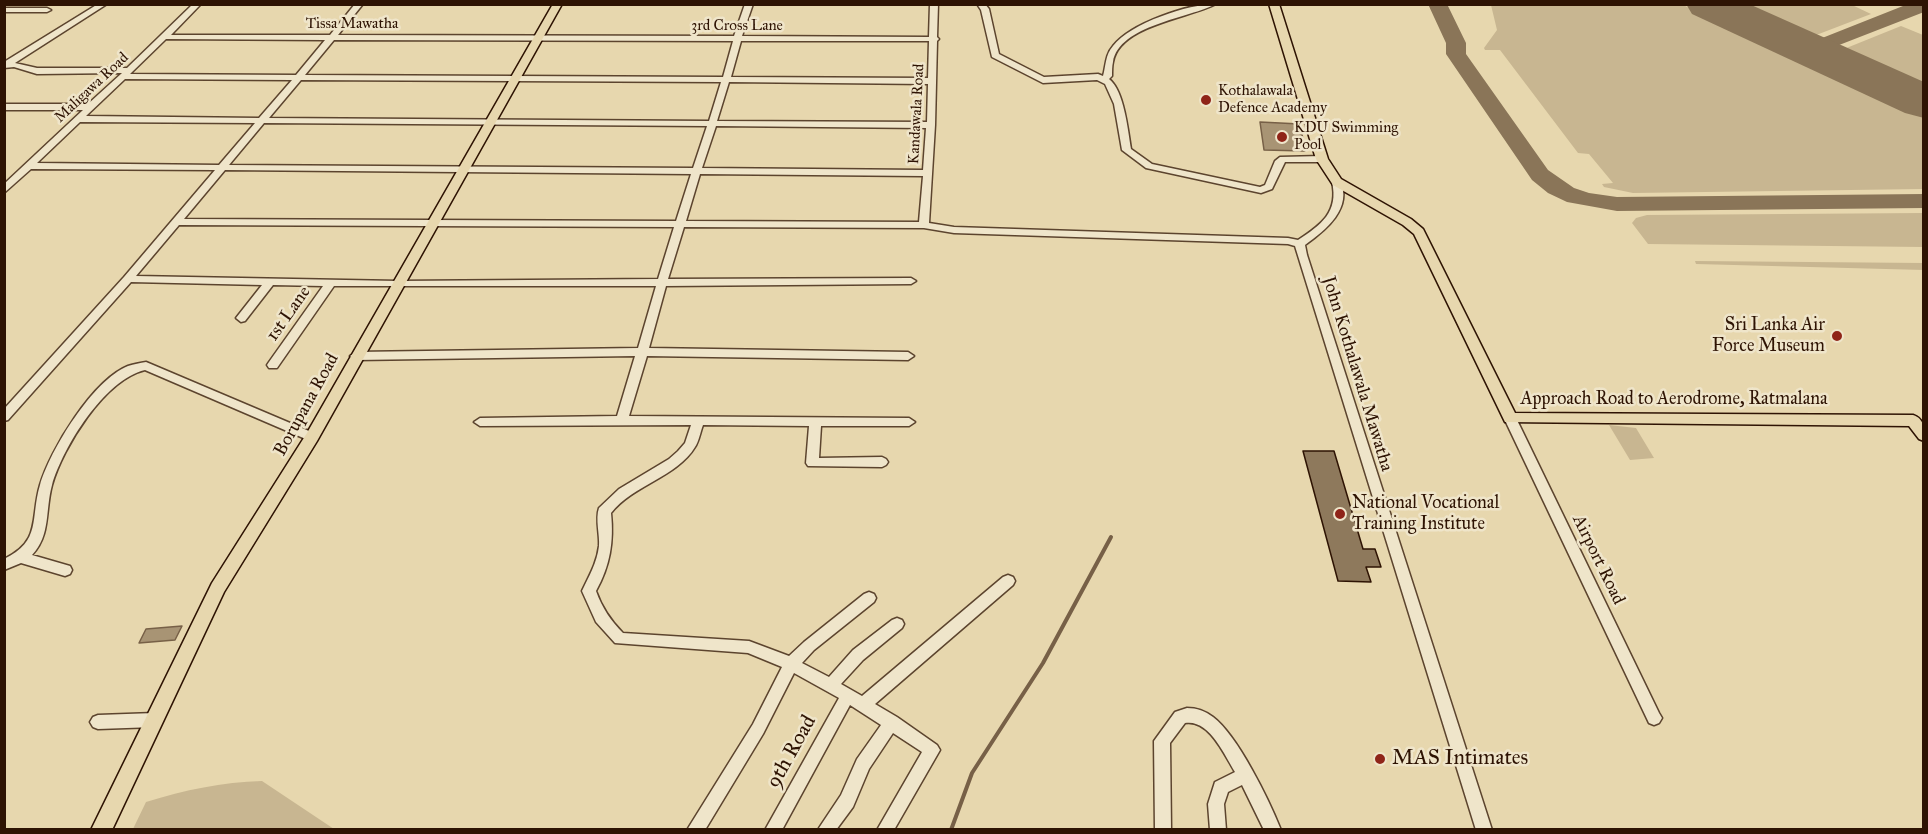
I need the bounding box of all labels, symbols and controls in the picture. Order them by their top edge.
street label: Tissa Mawatha [306,15,398,33]
street label: 3rd Cross Lane [691,17,783,35]
street label: Maligawa Road [51,49,133,127]
street label: Kandawala Road [905,63,929,165]
place label: Kothalawala Defence Academy [1218,82,1327,117]
marker: Kothalawala Defence Academy [1199,93,1213,107]
place label: KDU Swimming Pool [1294,119,1398,154]
marker: KDU Swimming Pool [1275,130,1289,144]
street label: John Kothalawala Mawatha [1317,274,1397,474]
street label: 1st Lane [262,282,316,346]
place label: Sri Lanka Air Force Museum [1712,315,1825,358]
marker: Sri Lanka Air Force Museum [1830,329,1844,343]
street label: Borupana Road [270,350,344,460]
street label: Approach Road to Aerodrome, Ratmalana [1520,389,1828,411]
place label: National Vocational Training Institute [1352,493,1499,536]
marker: National Vocational Training Institute [1333,507,1347,521]
street label: Airport Road [1567,512,1629,608]
street label: 9th Road [762,711,822,793]
place label: MAS Intimates [1392,746,1528,772]
marker: MAS Intimates [1373,752,1387,766]

